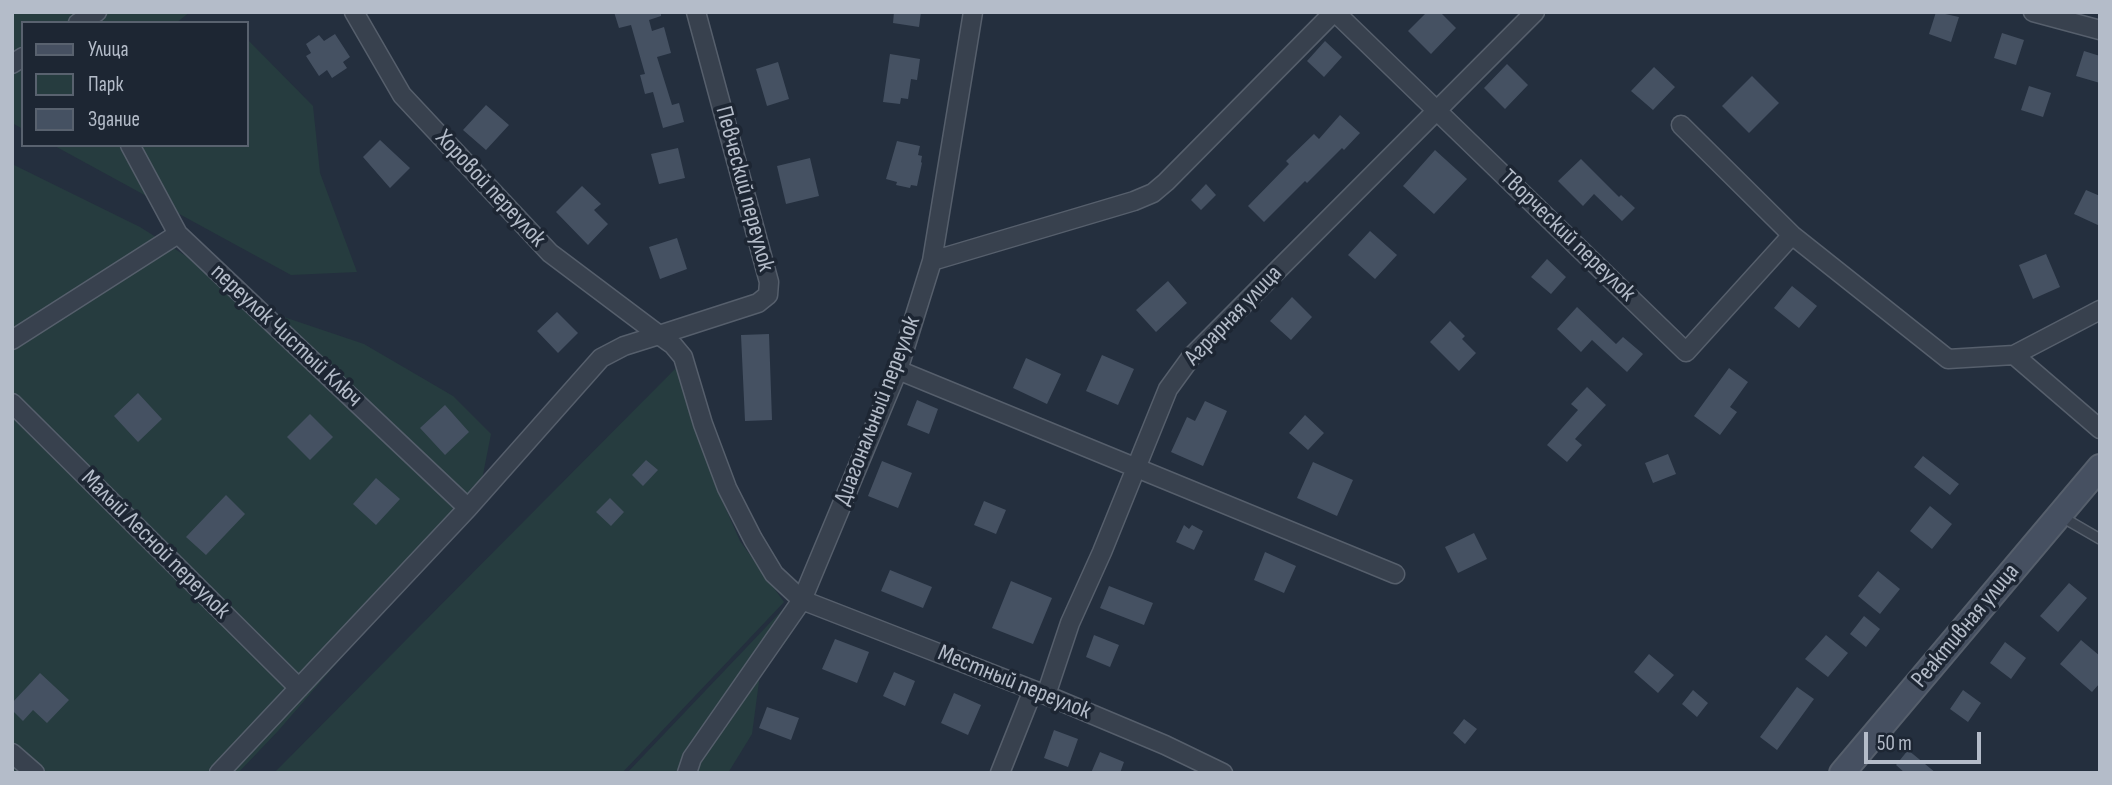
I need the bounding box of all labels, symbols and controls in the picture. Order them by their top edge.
legend [21,21,248,147]
text: Улица [88,37,129,62]
text: Парк [88,72,123,97]
street label: Певческий переулок [708,103,780,275]
text: Здание [88,107,140,132]
street label: Хоровой переулок [429,125,551,253]
street label: Творческий переулок [1493,164,1641,308]
street label: переулок Чистый Ключ [204,258,368,414]
street label: Аграрная улица [1179,260,1289,372]
street label: Диагональный переулок [829,312,927,510]
street label: Малый Лесной переулок [75,465,235,625]
street label: Реактивная улица [1906,558,2026,694]
street label: Местный переулок [933,639,1095,727]
scale bar [1867,718,1984,762]
text: 50 m [1877,731,1912,756]

